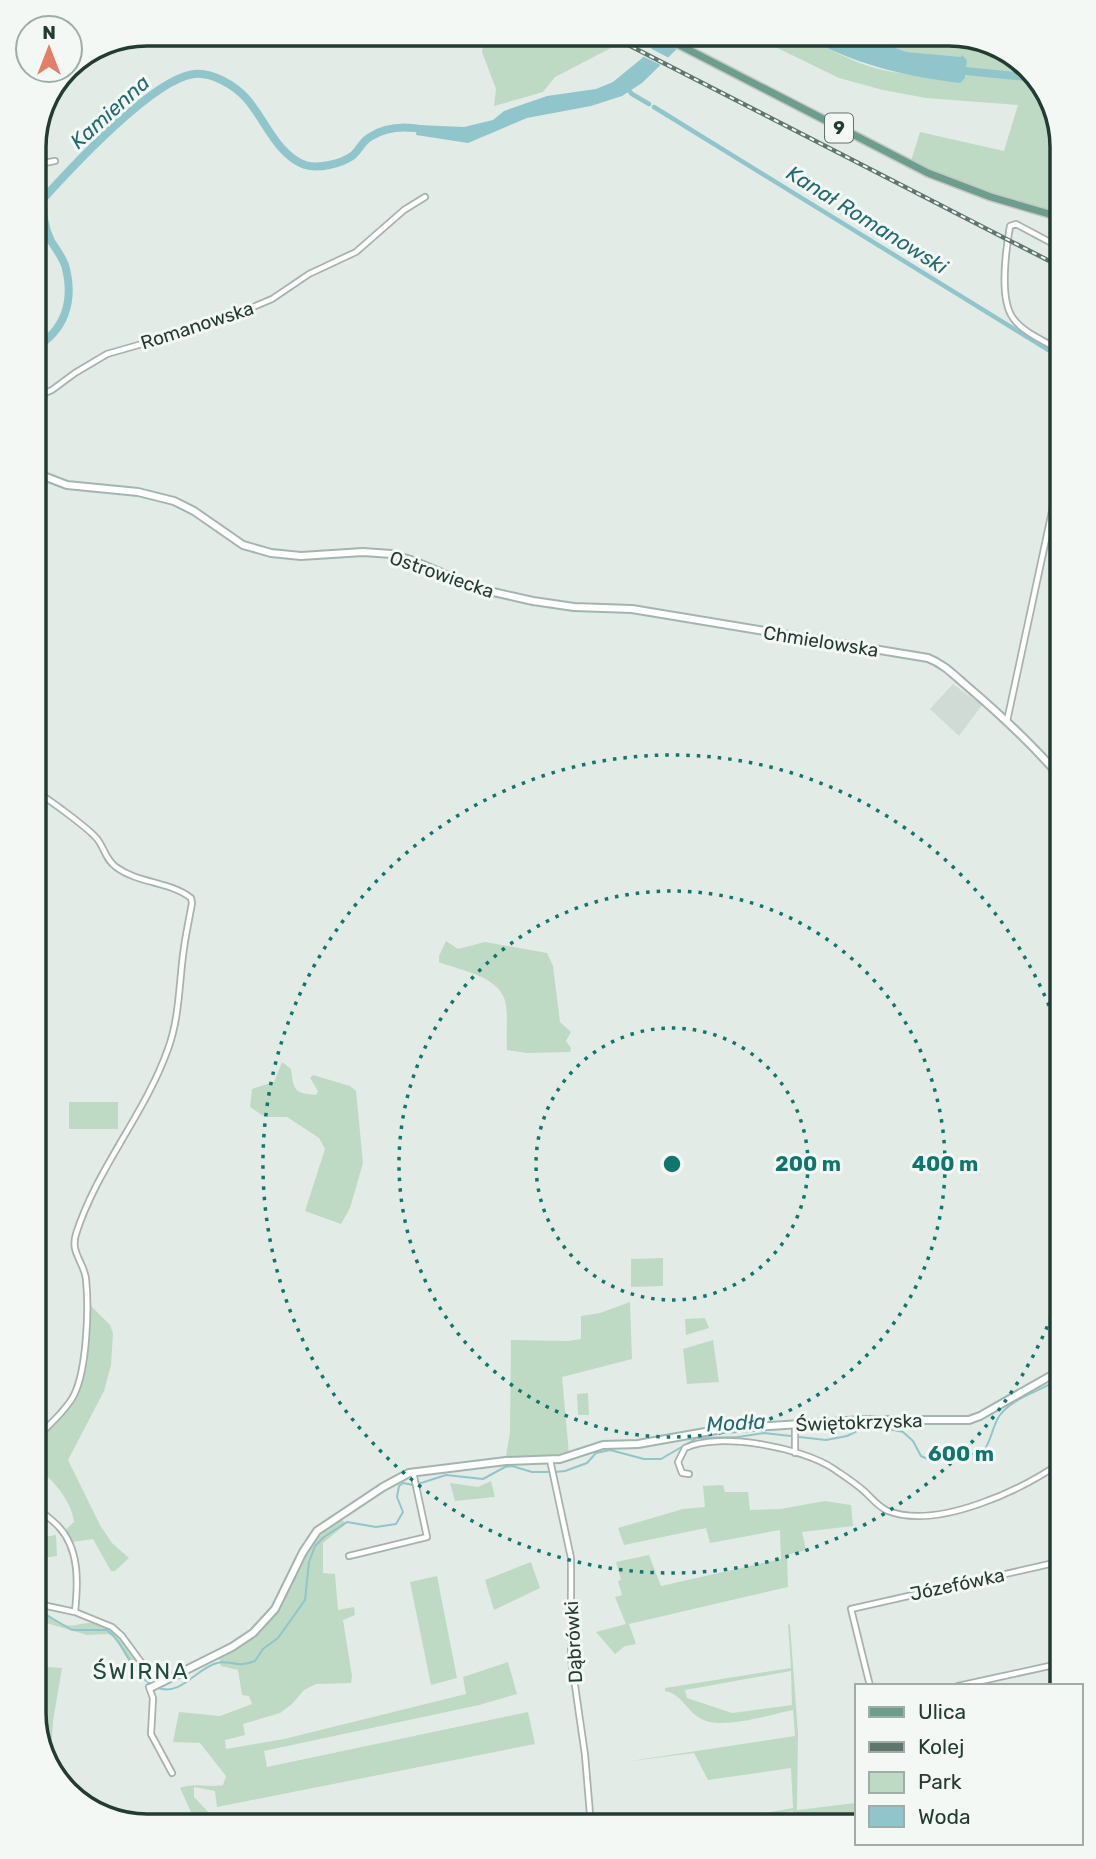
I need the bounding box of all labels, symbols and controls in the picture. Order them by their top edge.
north arrow [14,14,84,84]
text: N [42,21,56,44]
water label: Kamienna [65,70,154,154]
road number: 9 [825,113,853,142]
water label: Kanał Romanowski [782,160,953,280]
street label: Romanowska [138,296,257,355]
street label: Ostrowiecka [387,546,497,603]
street label: Chmielowska [762,621,880,662]
text: 200 m [775,1151,841,1176]
text: 400 m [912,1151,978,1176]
centre of rings [660,1152,684,1176]
water label: Modła [706,1408,766,1437]
street label: Świętokrzyska [795,1409,923,1436]
text: 600 m [928,1441,994,1466]
street label: Józefówka [908,1563,1006,1606]
street label: Dąbrówki [560,1600,587,1684]
district label: ŚWIRNA [92,1657,190,1685]
legend [855,1684,1082,1845]
text: Ulica [918,1699,966,1724]
text: Kolej [918,1734,964,1759]
text: Park [918,1769,962,1794]
text: Woda [918,1804,971,1829]

